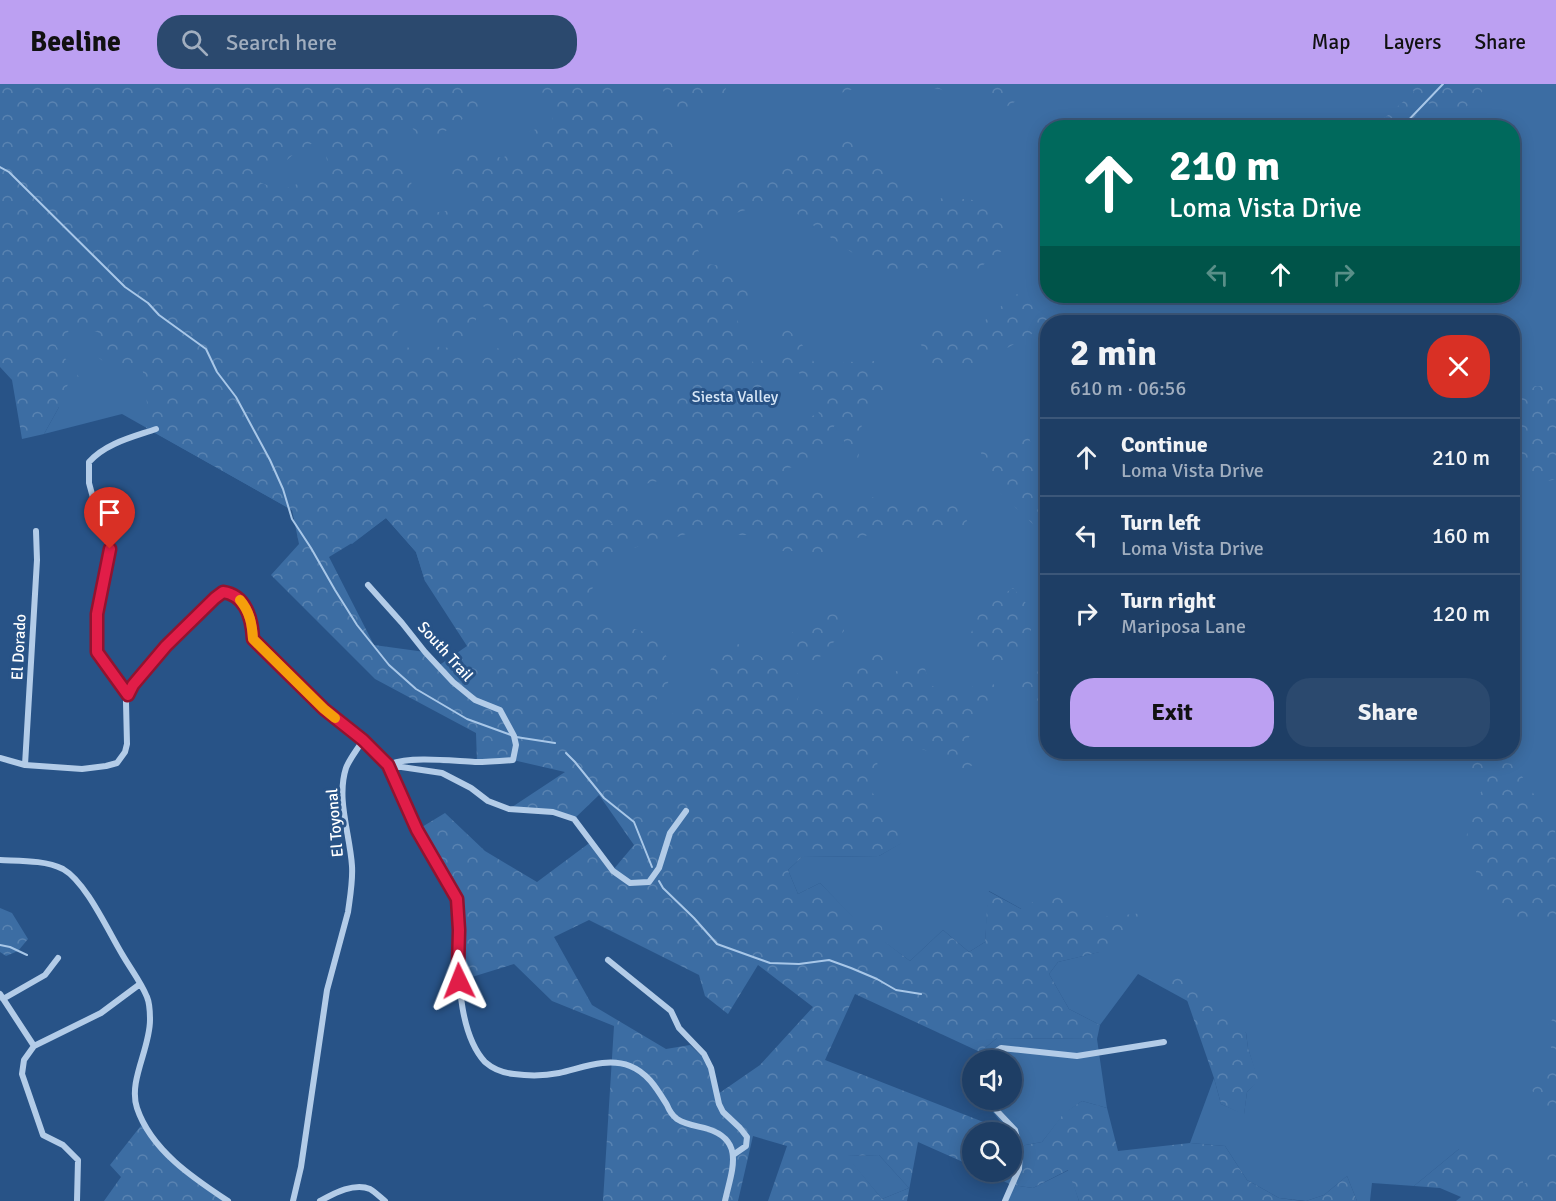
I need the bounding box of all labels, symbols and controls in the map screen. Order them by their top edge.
search box [157,15,577,69]
text: Beeline [30,25,121,59]
icon: search [178,26,211,59]
text: Search here [226,29,337,56]
text: Map [1312,29,1350,55]
text: Layers [1383,29,1441,55]
text: Share [1474,29,1526,55]
text: 210 m [1169,141,1280,192]
icon: ahead [1070,144,1148,222]
text: Loma Vista Drive [1169,192,1362,225]
icon: left [1201,258,1234,291]
icon: ahead [1264,258,1297,291]
icon: right [1327,258,1360,291]
text: 2 min [1070,331,1157,376]
button: close [1427,335,1490,398]
text: 610 m · 06:56 [1070,376,1186,401]
park label: Siesta Valley [692,387,779,407]
text: Continue [1121,431,1208,458]
icon: ahead [1070,441,1103,474]
text: 210 m [1432,444,1490,471]
text: Loma Vista Drive [1121,458,1264,483]
pin [84,487,135,549]
icon: arrive [93,496,126,529]
text: Turn left [1121,509,1201,536]
icon: left [1070,519,1103,552]
text: 160 m [1432,522,1490,549]
text: Loma Vista Drive [1121,536,1264,561]
text: Turn right [1121,587,1216,614]
icon: right [1070,597,1103,630]
text: 120 m [1432,600,1490,627]
street label: El Dorado [7,613,31,681]
text: Mariposa Lane [1121,614,1246,639]
street label: South Trail [413,618,478,686]
button: Exit [1070,678,1274,747]
button: Share [1286,678,1490,747]
street label: El Toyonal [322,787,348,858]
position arrow [427,949,491,1013]
map controls [962,1050,1022,1182]
button: sound [962,1050,1022,1110]
button: search [962,1122,1022,1182]

